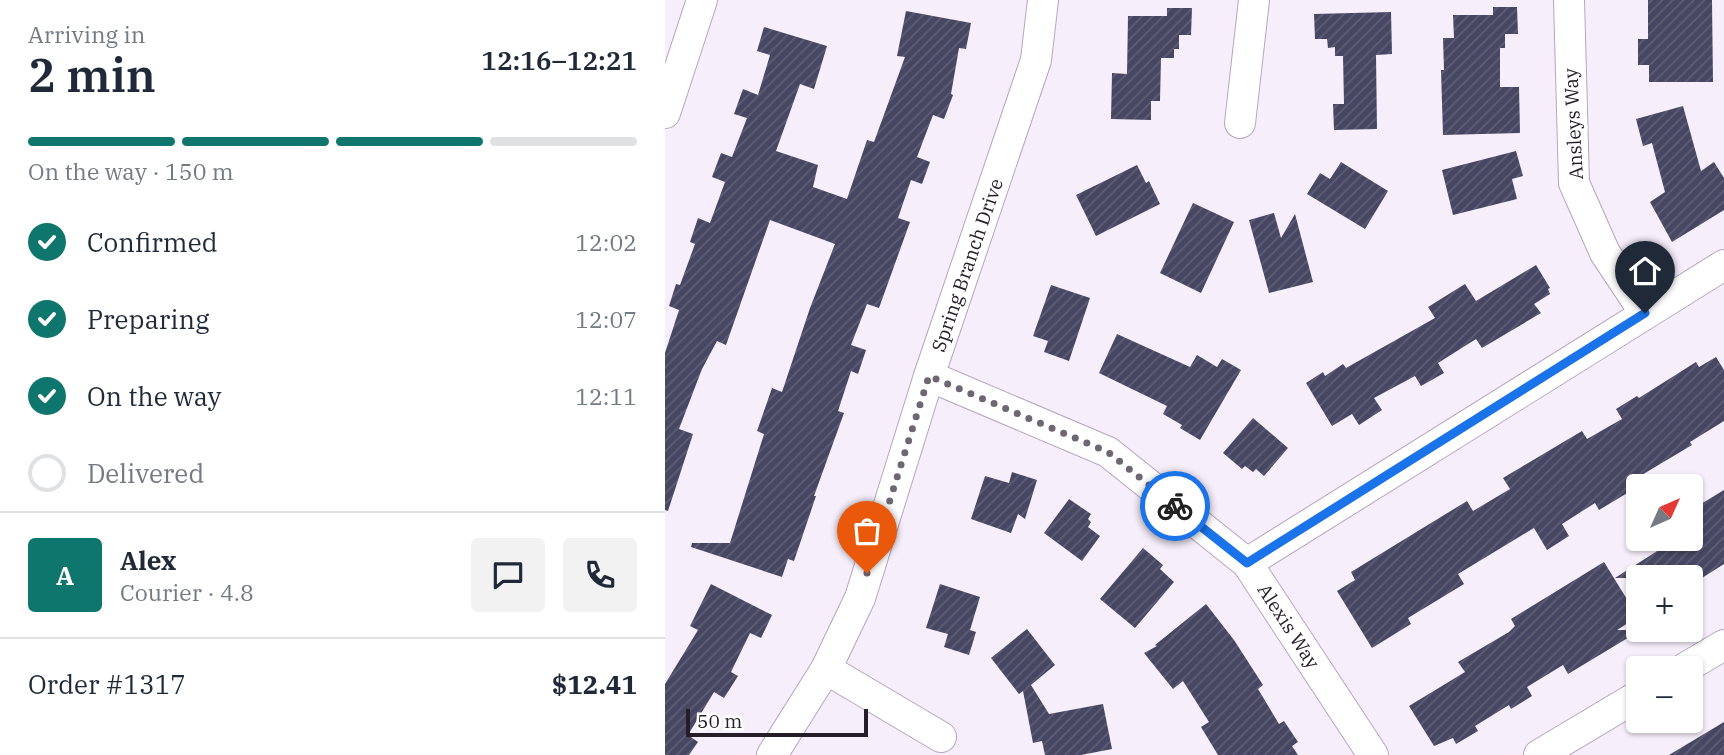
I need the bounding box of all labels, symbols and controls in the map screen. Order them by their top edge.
text: Arriving in [28,19,145,49]
text: 12:16–12:21 [481,43,637,77]
text: 2 min [28,45,156,105]
street label: Ansleys Way [1558,67,1588,180]
text: On the way · 150 m [28,156,234,186]
street label: Spring Branch Drive [926,175,1008,355]
icon: check [28,223,66,261]
text: Confirmed [87,225,218,259]
text: 12:02 [575,227,637,257]
pin [1615,241,1675,313]
icon: home [1626,252,1664,290]
icon: check [28,300,66,338]
text: Preparing [87,302,209,336]
text: 12:07 [575,304,637,334]
icon: check [28,377,66,415]
text: On the way [87,379,221,413]
text: 12:11 [575,381,637,411]
text: Delivered [87,456,204,490]
courier [1140,471,1210,541]
north arrow [1626,474,1703,551]
map controls [1626,474,1703,733]
icon: bike [1156,487,1194,525]
pin [837,501,897,573]
icon: bag [848,512,886,550]
button: chat [471,538,545,612]
button: phone [563,538,637,612]
text: Alex [120,543,176,577]
text: A [56,558,74,592]
button: + [1626,565,1703,642]
text: Courier · 4.8 [120,577,254,607]
street label: Alexis Way [1253,579,1326,674]
button: − [1626,656,1703,733]
text: Order #1317 [28,667,186,701]
text: $12.41 [552,667,637,701]
scale bar [686,706,868,738]
text: 50 m [697,709,742,733]

